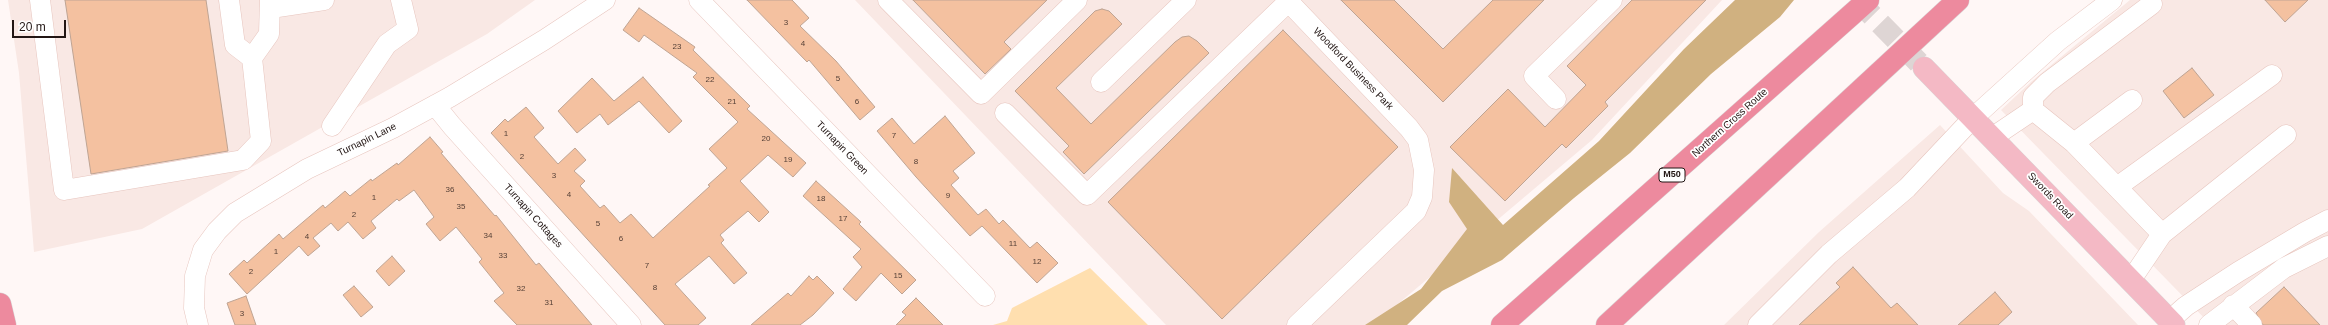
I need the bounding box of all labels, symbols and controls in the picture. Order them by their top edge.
scale bar [14,12,68,38]
house number: 3 [784,18,788,28]
text: 20 m [19,20,46,34]
street label: Woodford Business Park [1311,25,1395,113]
house number: 4 [801,39,805,49]
house number: 23 [673,42,681,52]
house number: 5 [836,74,840,84]
house number: 22 [706,75,714,85]
street label: Northern Cross Route [1690,86,1770,160]
house number: 21 [728,97,736,107]
house number: 6 [855,97,859,107]
street label: Turnapin Green [813,119,871,177]
street label: Turnapin Lane [336,121,398,159]
house number: 1 [504,129,508,139]
house number: 7 [892,131,896,141]
house number: 20 [762,134,770,144]
house number: 2 [520,152,524,162]
house number: 19 [784,155,792,165]
house number: 8 [914,157,918,167]
road number: M50 [1659,168,1685,182]
street label: Swords Road [2025,170,2075,222]
house number: 3 [552,171,556,181]
street label: Turnapin Cottages [501,182,565,250]
house number: 36 [446,185,454,195]
house number: 4 [567,190,571,200]
house number: 9 [946,191,950,201]
house number: 1 [372,193,376,203]
house number: 18 [817,194,825,204]
house number: 35 [457,202,465,212]
house number: 2 [352,210,356,220]
house number: 17 [839,214,847,224]
house number: 5 [596,219,600,229]
house number: 34 [484,231,492,241]
house number: 4 [305,232,309,242]
house number: 6 [619,234,623,244]
house number: 11 [1009,239,1017,249]
house number: 1 [274,247,278,257]
house number: 33 [499,251,507,261]
house number: 12 [1033,257,1041,267]
house number: 7 [645,261,649,271]
house number: 2 [249,267,253,277]
house number: 15 [894,271,902,281]
house number: 8 [653,283,657,293]
house number: 32 [517,284,525,294]
house number: 31 [545,298,553,308]
house number: 3 [240,309,244,319]

